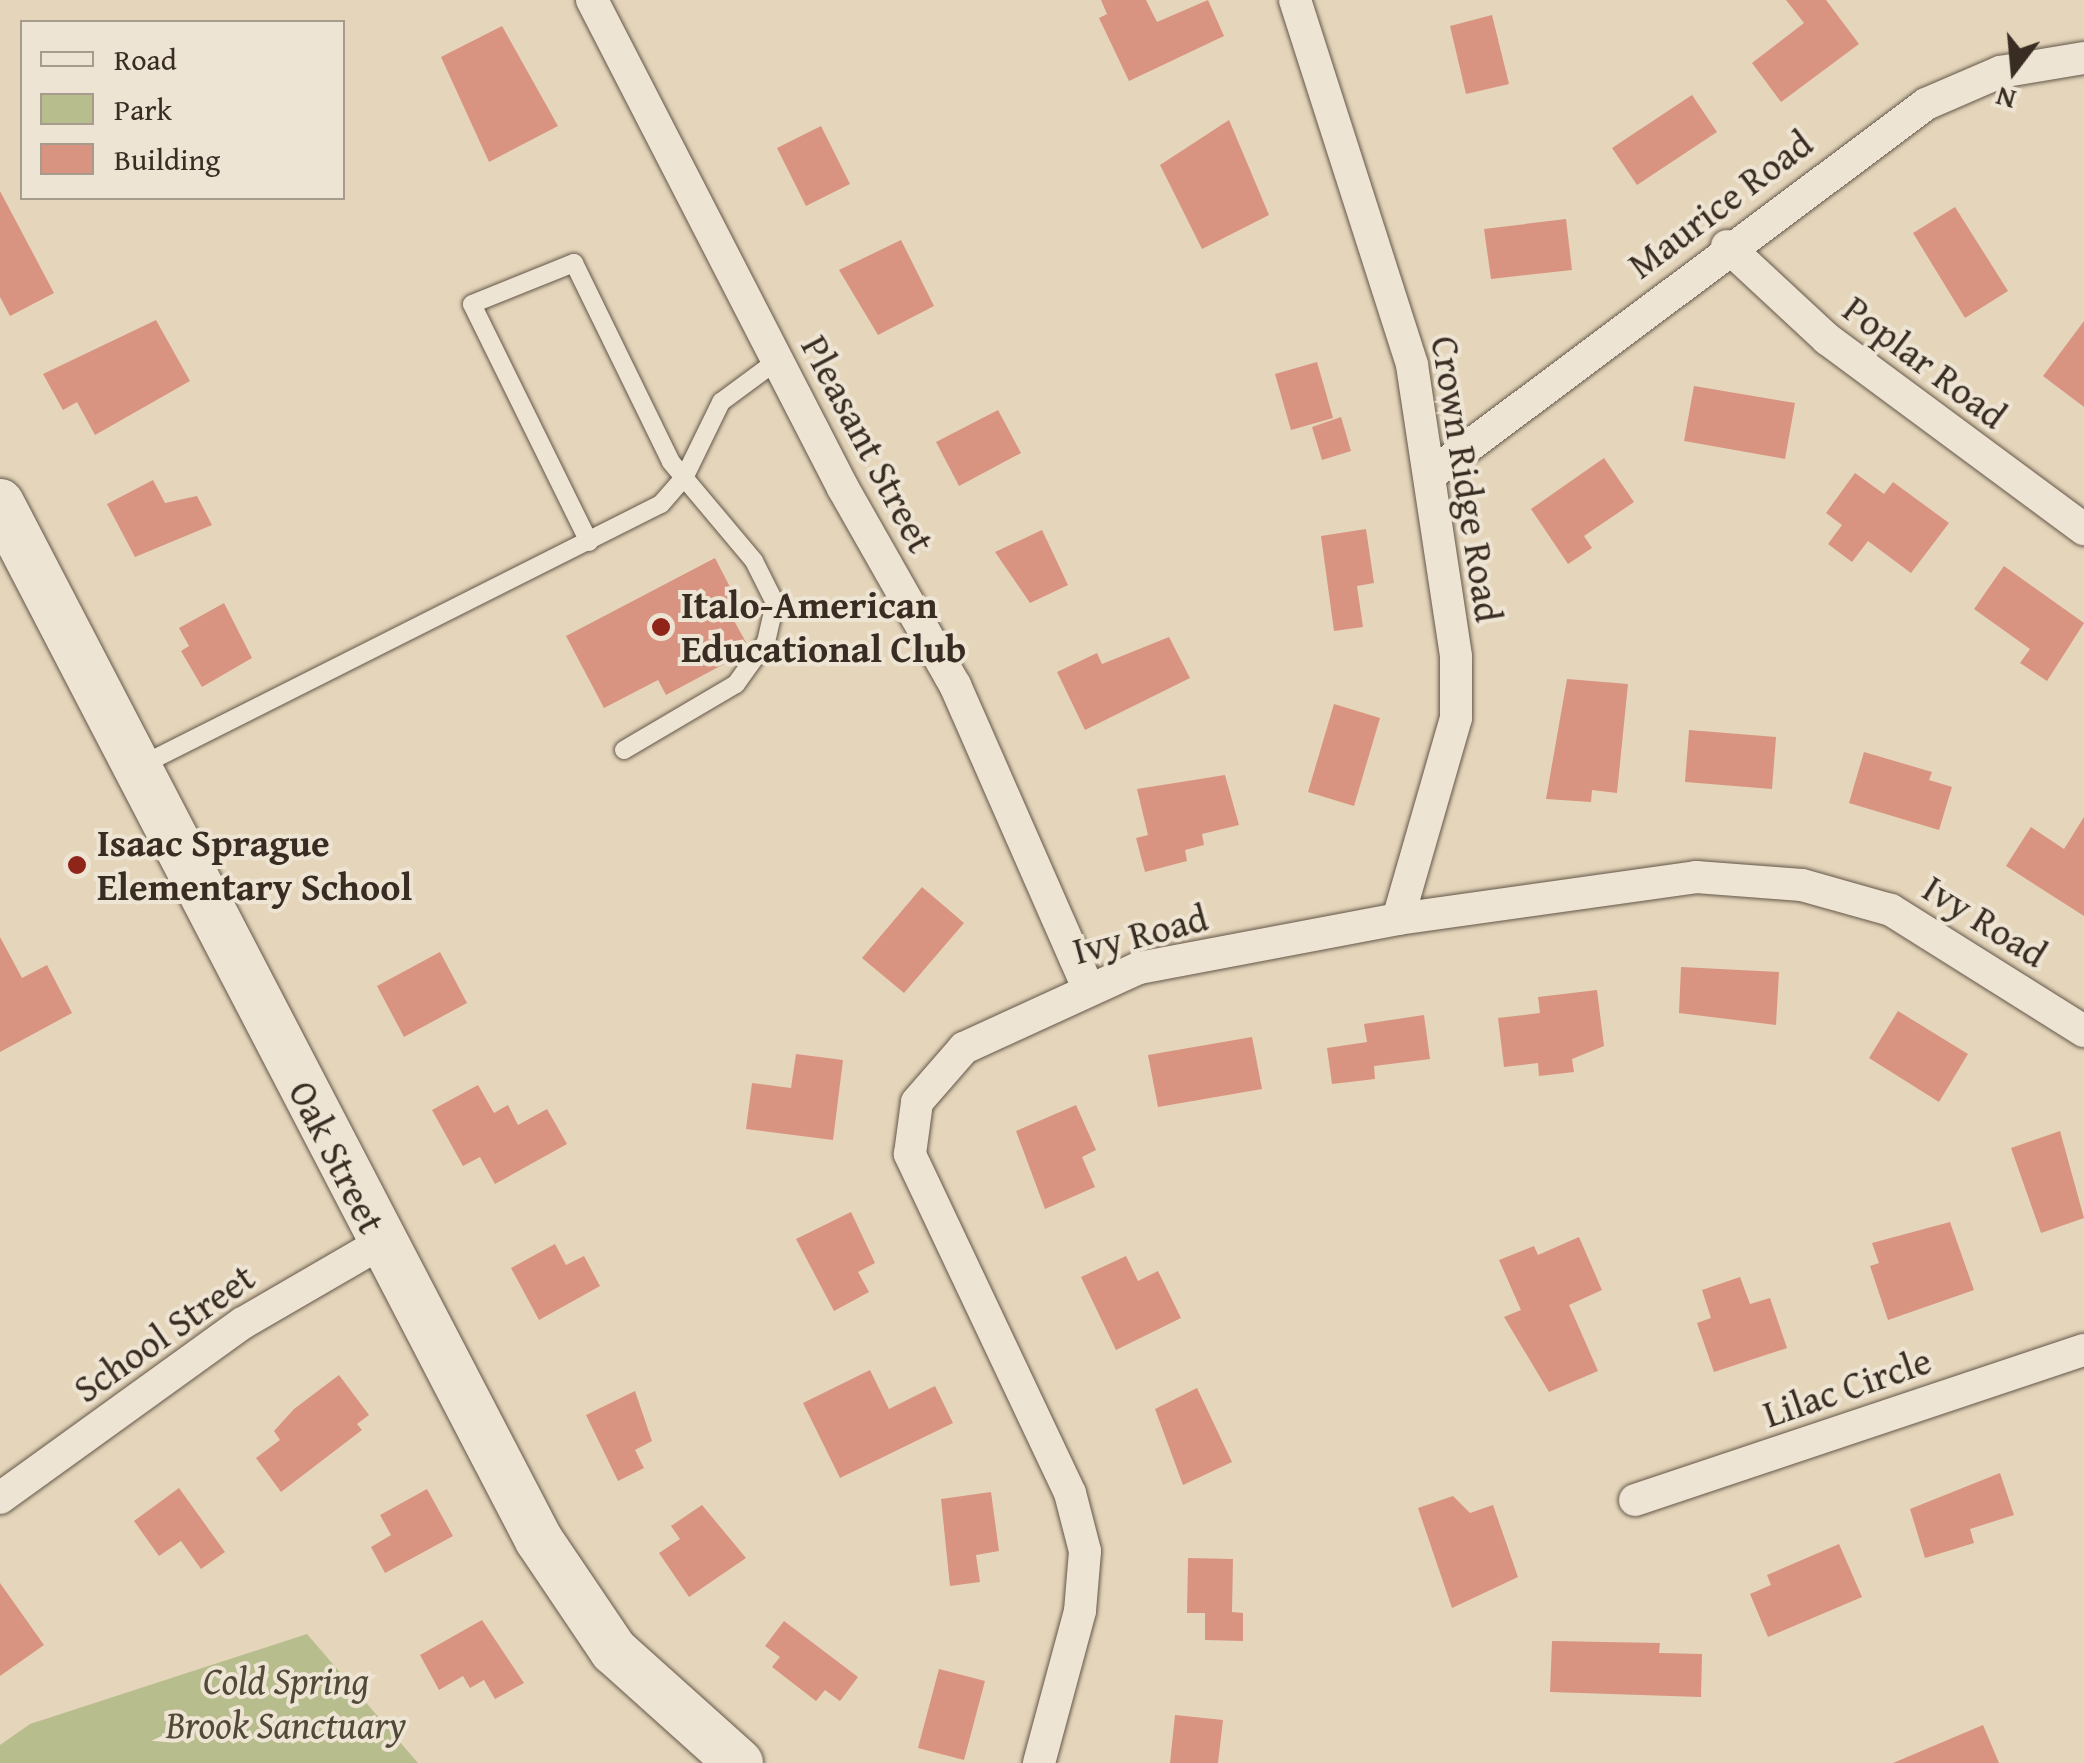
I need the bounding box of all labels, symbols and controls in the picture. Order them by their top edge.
legend [20,20,345,200]
north arrow [1964,20,2064,120]
text: Road [114,37,177,81]
text: N [1991,77,2020,122]
text: Park [114,87,172,131]
street label: Maurice Road [1619,120,1821,288]
text: Building [114,137,220,181]
street label: Poplar Road [1834,286,2016,438]
street label: Pleasant Street [792,328,944,560]
street label: Crown Ridge Road [1422,333,1512,625]
place label: Italo-American Educational Club [681,582,966,672]
marker: Italo-American Educational Club [650,616,672,638]
place label: Isaac Sprague Elementary School [97,820,412,909]
marker: Isaac Sprague Elementary School [66,854,88,876]
street label: Ivy Road [1915,865,2055,977]
street label: Ivy Road [1068,894,1212,974]
street label: Oak Street [279,1073,395,1241]
street label: School Street [65,1254,263,1412]
street label: Lilac Circle [1757,1337,1937,1437]
park label: Cold Spring Brook Sanctuary [166,1658,406,1748]

